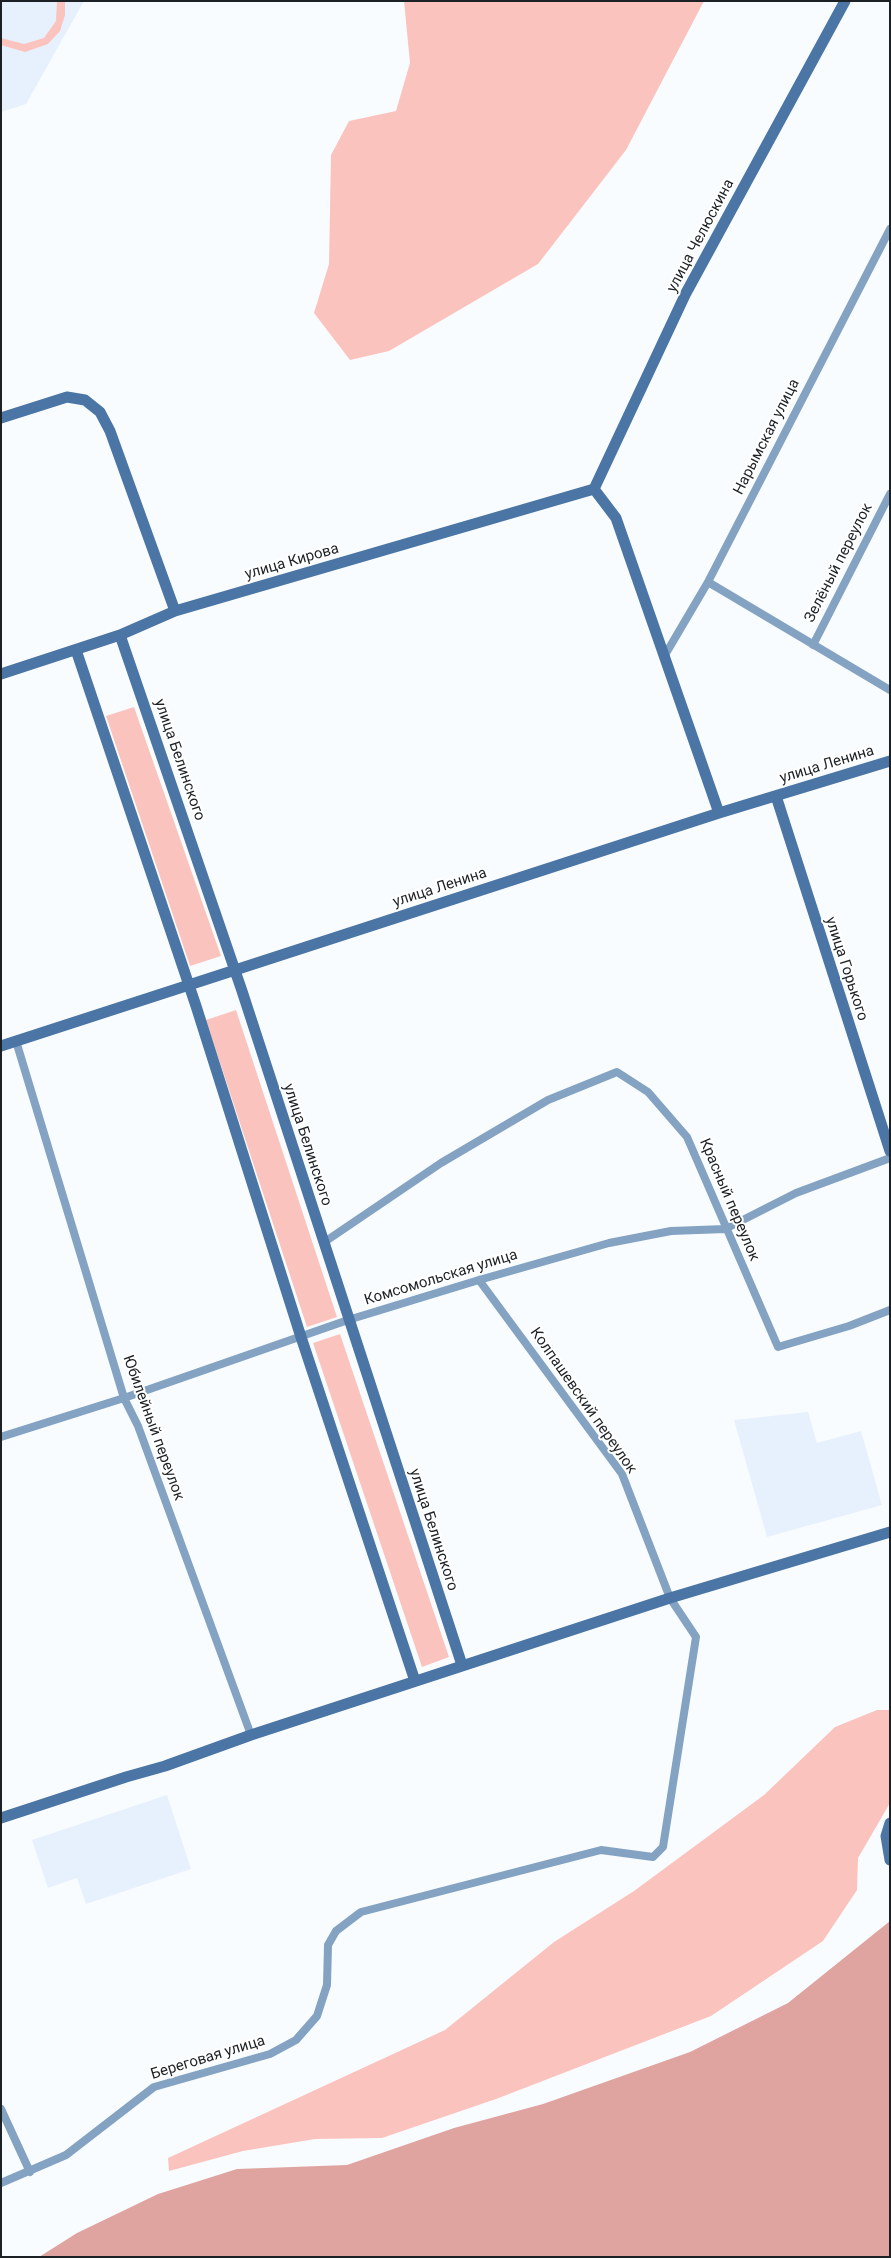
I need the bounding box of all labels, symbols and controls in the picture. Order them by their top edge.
street label: улица Челюскина [664,176,738,296]
street label: Нарымская улица [730,376,804,498]
street label: Зелёный переулок [801,500,877,626]
street label: улица Кирова [243,540,341,584]
street label: улица Белинского [150,697,208,823]
street label: улица Ленина [778,742,876,788]
street label: улица Ленина [391,864,489,912]
street label: улица Горького [821,915,871,1023]
street label: улица Белинского [279,1082,335,1208]
street label: Красный переулок [695,1136,763,1264]
street label: Комсомольская улица [362,1246,520,1310]
street label: Колпашевский переулок [526,1325,640,1477]
street label: Юбилейный переулок [118,1353,188,1503]
street label: улица Белинского [405,1467,461,1593]
street label: Береговая улица [149,2032,267,2084]

